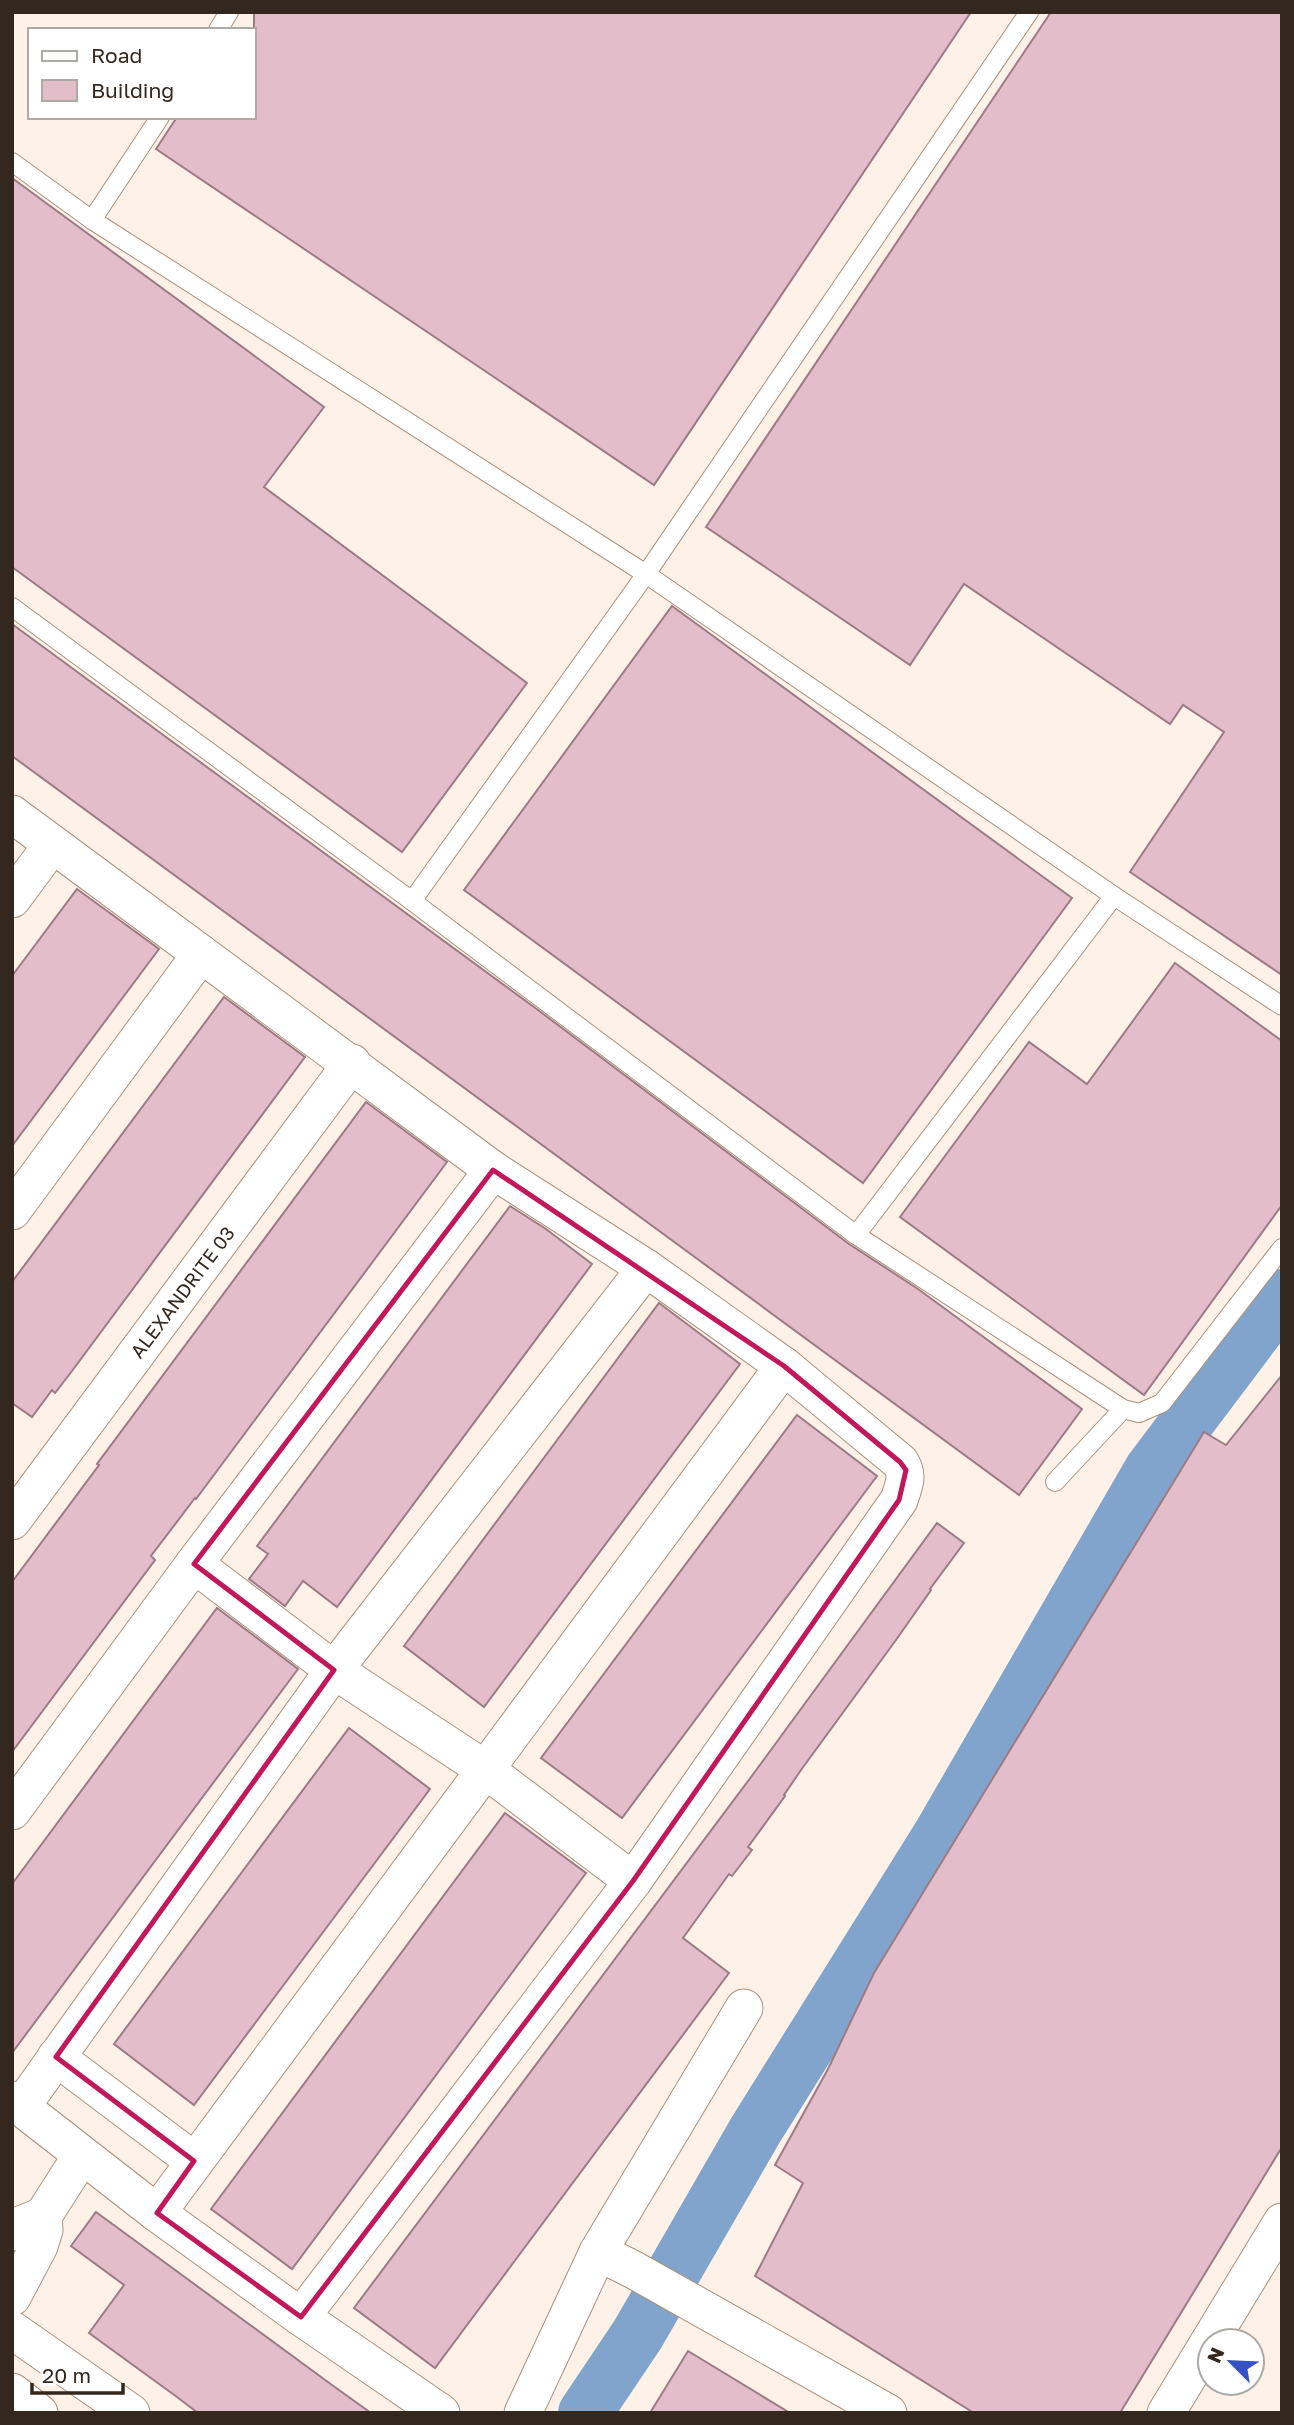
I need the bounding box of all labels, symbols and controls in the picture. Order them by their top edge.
legend [28,28,256,119]
text: Road [91,42,142,68]
text: Building [91,77,174,103]
street label: ALEXANDRITE 03 [125,1222,239,1362]
north arrow [1196,2327,1266,2397]
text: N [1202,2344,1228,2366]
scale bar [32,2352,122,2396]
text: 20 m [42,2362,91,2388]

